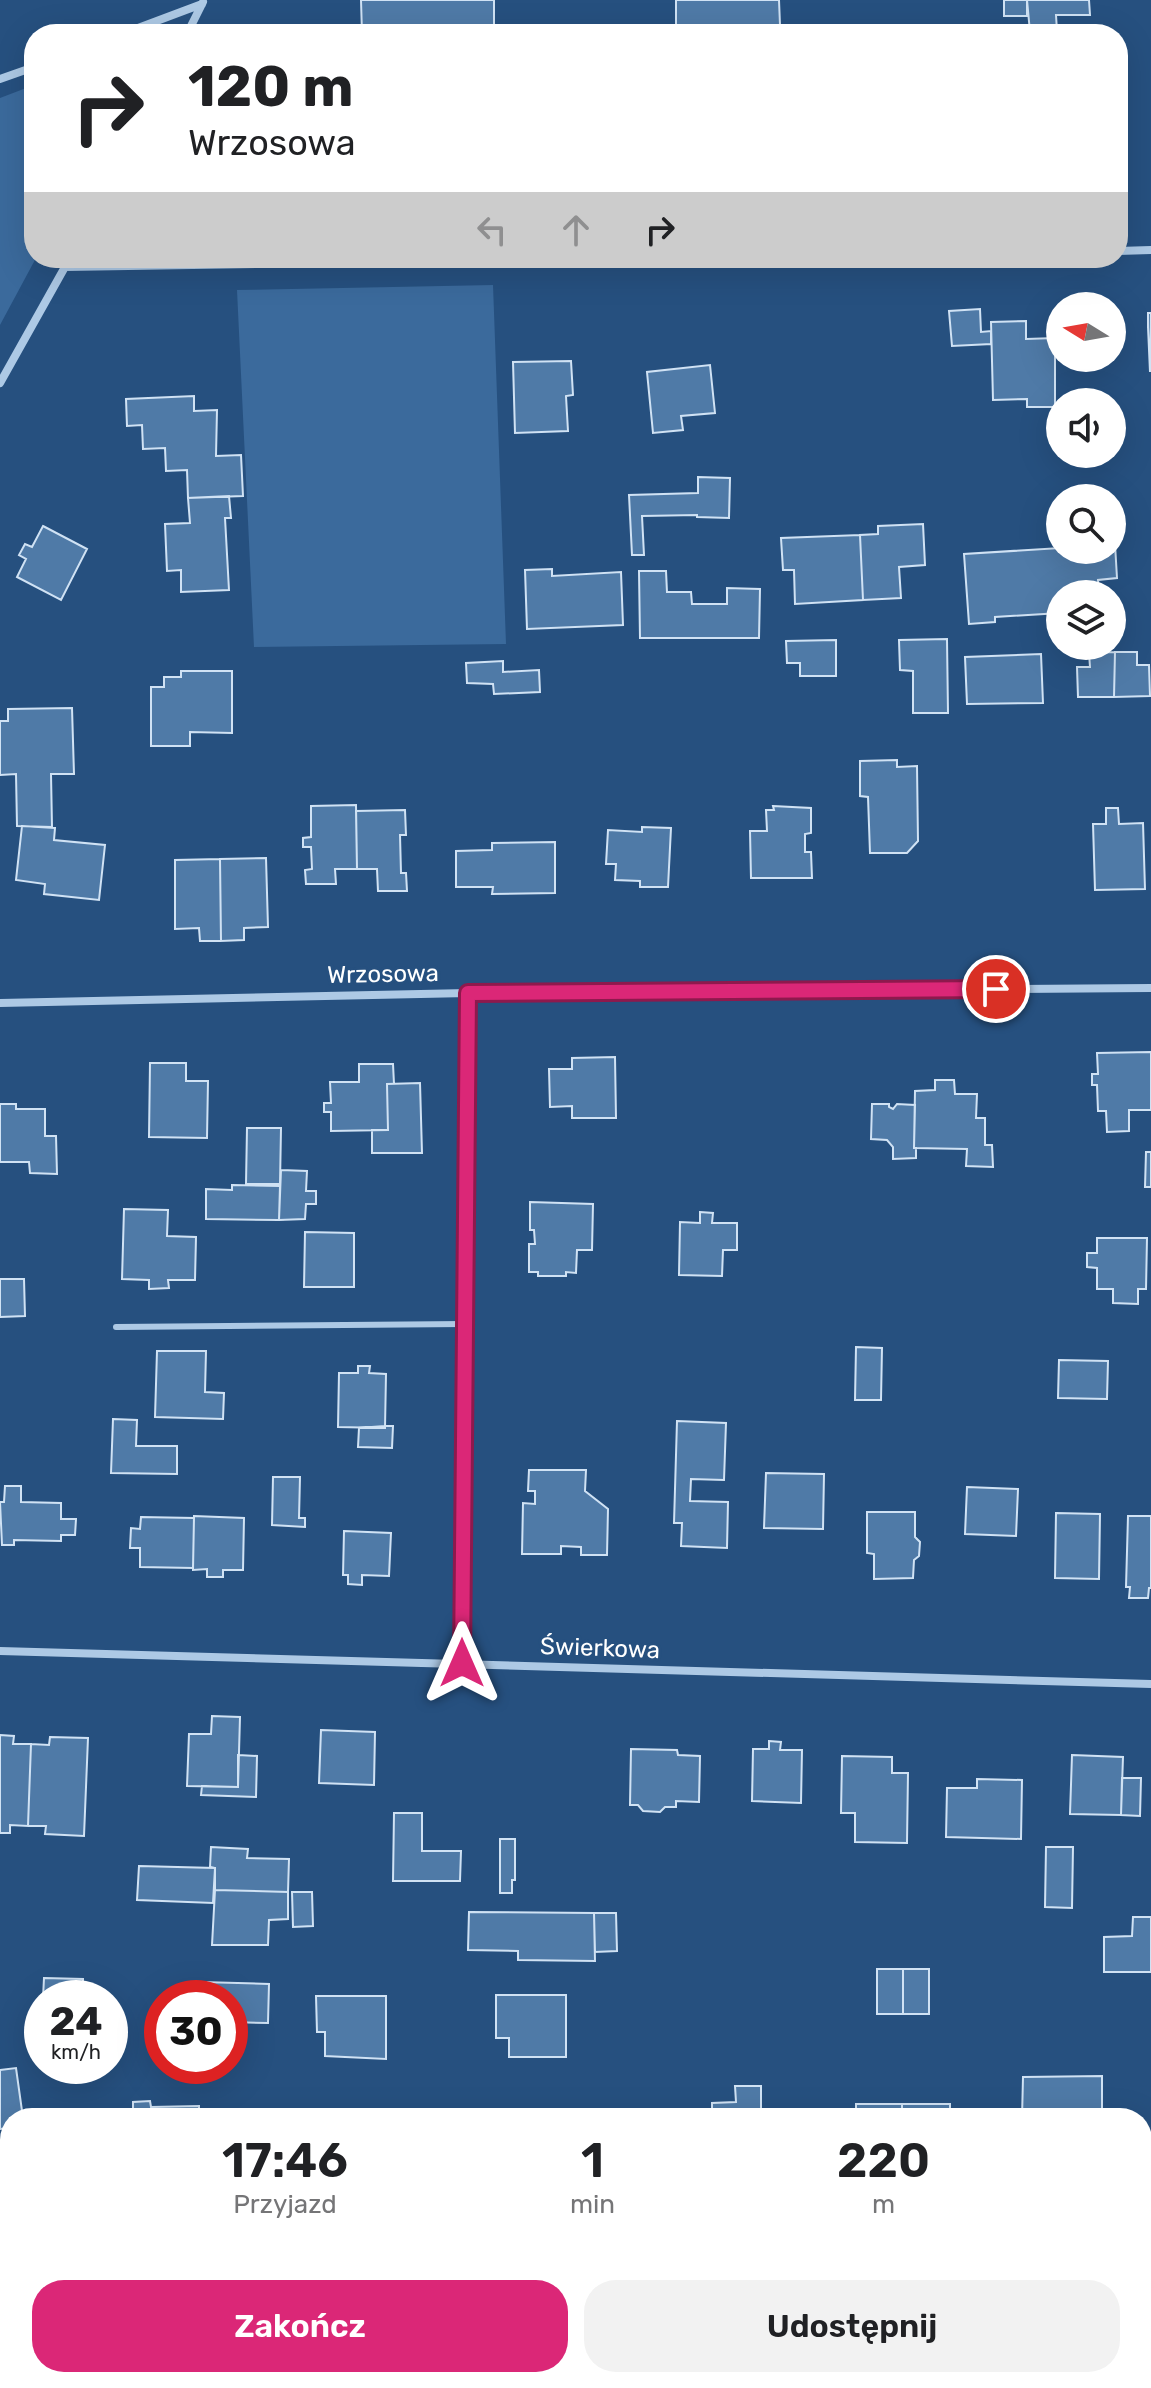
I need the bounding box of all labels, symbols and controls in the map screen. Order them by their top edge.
text: 120 m [188,54,354,120]
icon: right [56,56,160,160]
text: Wrzosowa [188,121,356,164]
icon: left [470,208,514,252]
icon: ahead [554,208,598,252]
icon: right [638,208,682,252]
north arrow [1046,292,1126,372]
map controls [1046,292,1126,660]
button: sound [1046,388,1126,468]
button: search [1046,484,1126,564]
button: layers [1046,580,1126,660]
pin [962,955,1030,1023]
street label: Wrzosowa [327,959,439,989]
icon: arrive [974,967,1018,1011]
position arrow [420,1621,504,1705]
street label: Świerkowa [540,1632,660,1664]
speed limit sign: 30 [144,1980,248,2084]
text: 24 [49,1998,103,2045]
text: km/h [51,2040,101,2064]
text: 17:46 [222,2132,348,2189]
text: 1 [581,2132,604,2189]
text: 220 [837,2132,930,2189]
text: Przyjazd [233,2189,337,2220]
text: min [570,2189,615,2220]
text: m [872,2189,895,2220]
button: Zakończ [32,2280,568,2372]
button: Udostępnij [584,2280,1120,2372]

